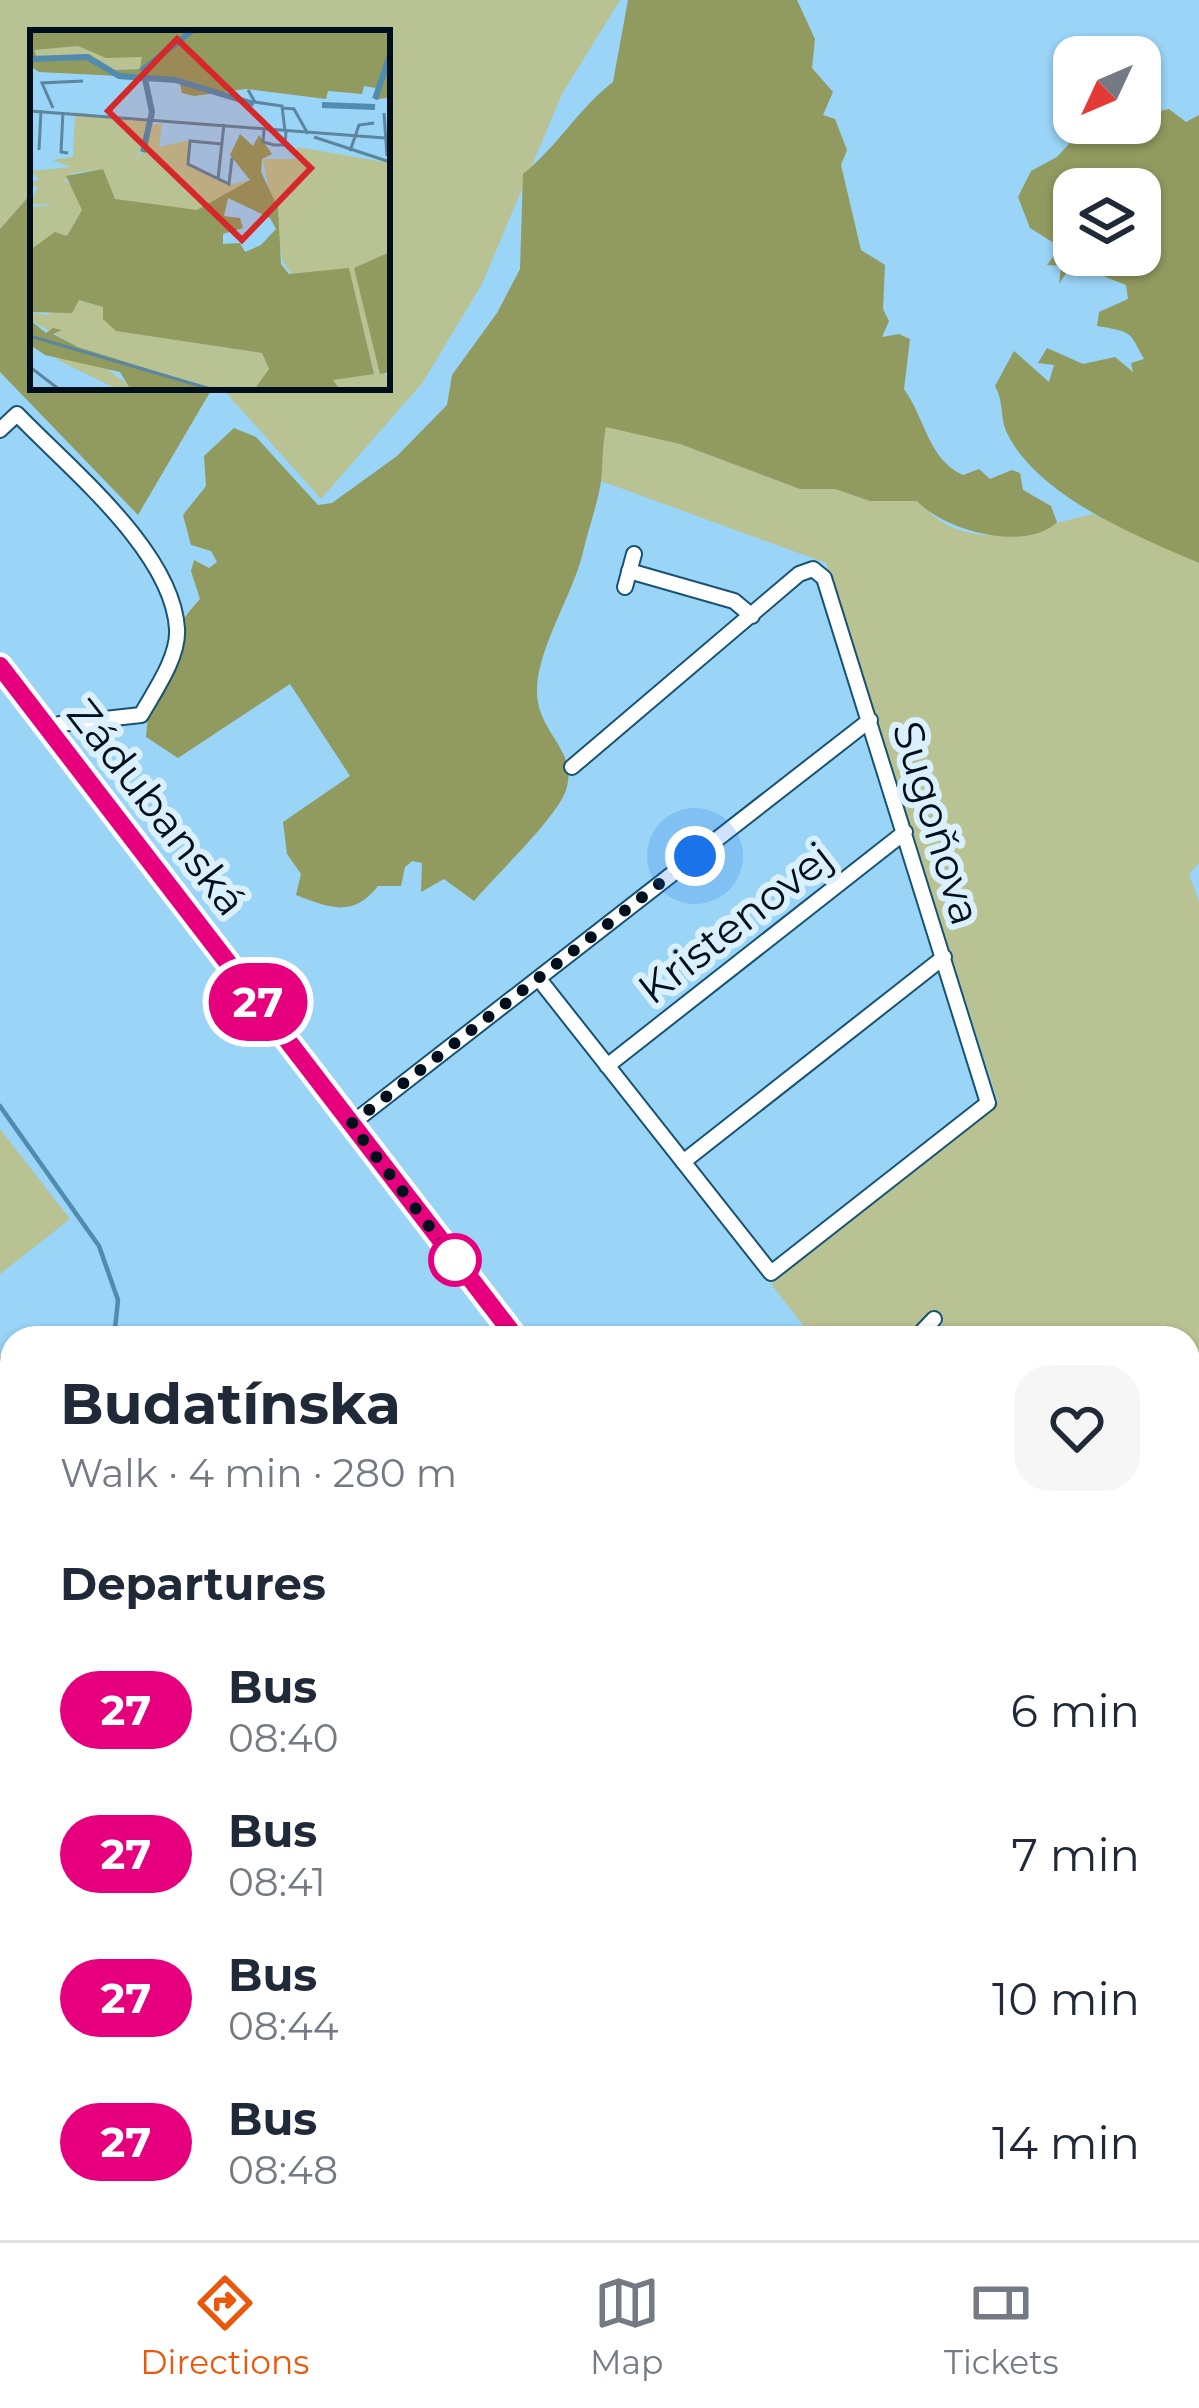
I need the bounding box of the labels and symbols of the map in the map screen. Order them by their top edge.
inset map [30,30,390,390]
north arrow [1053,36,1161,144]
street label: Zádubanská [56,688,258,926]
street label: Sugoňova [881,715,993,931]
your location [665,826,725,886]
street label: Kristenovej [628,831,842,1015]
line badge: 27 [204,963,312,1041]
unlabelled marker [430,1235,480,1285]

